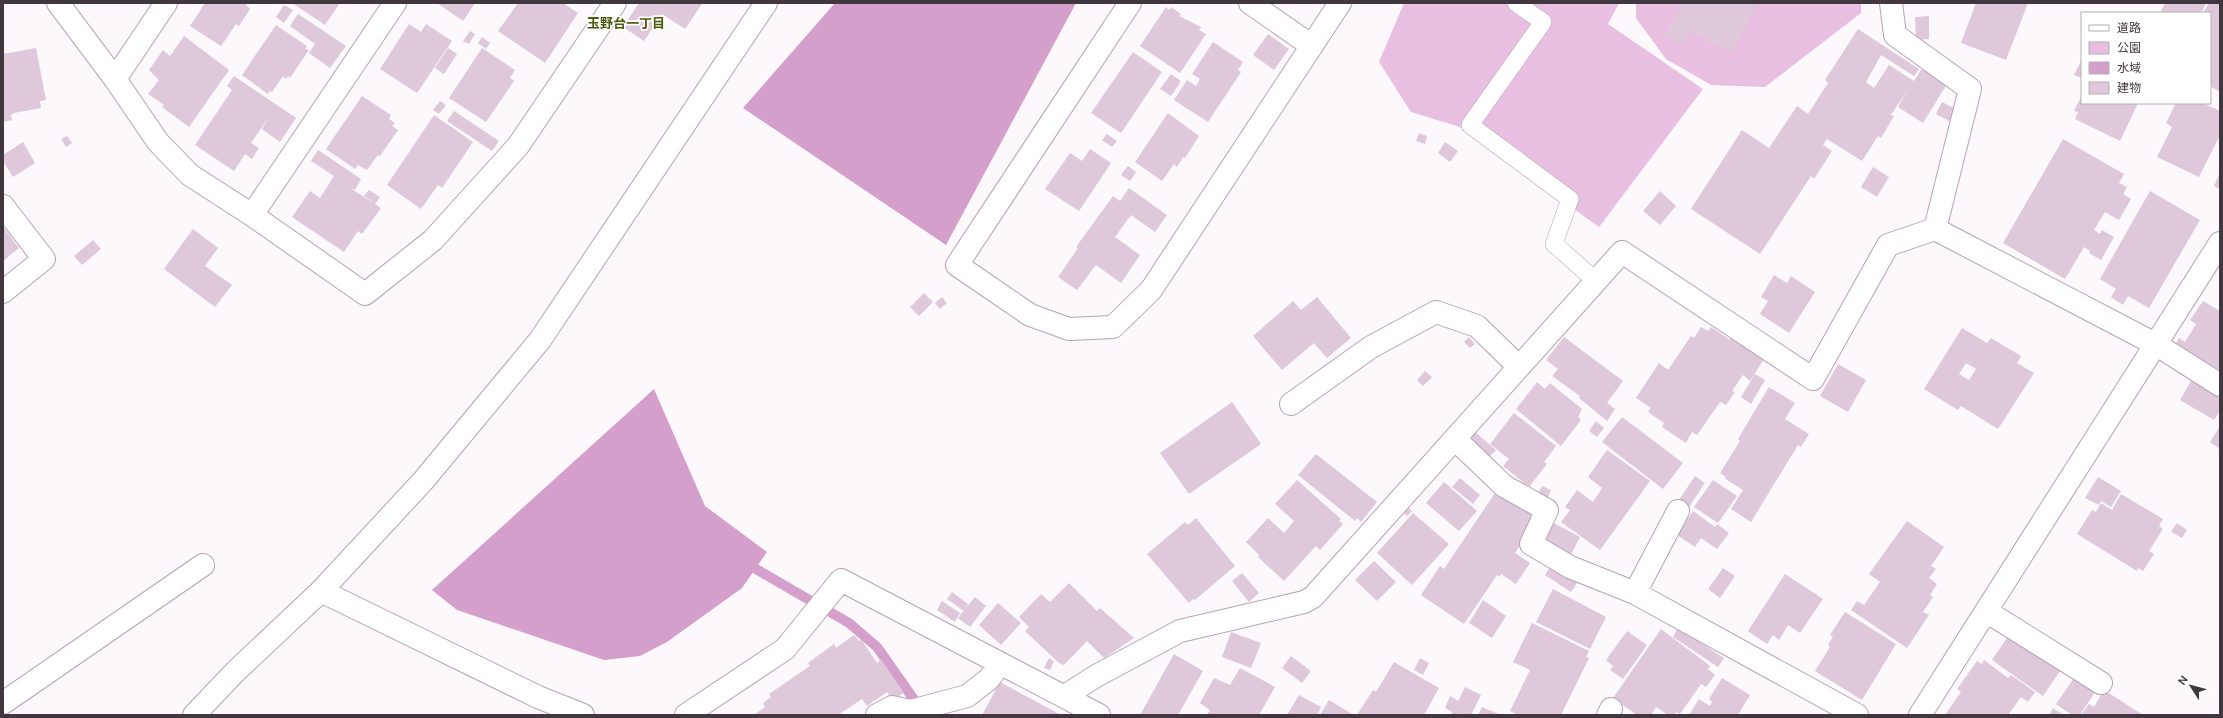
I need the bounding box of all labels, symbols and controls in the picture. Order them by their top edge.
legend [2081,12,2211,104]
district label: 玉野台一丁目 [587,14,665,32]
text: 道路 [2117,19,2141,36]
text: 公園 [2117,39,2141,56]
text: 水域 [2117,59,2141,76]
text: 建物 [2117,79,2141,96]
north arrow [2171,666,2211,706]
text: N [2174,672,2191,687]

